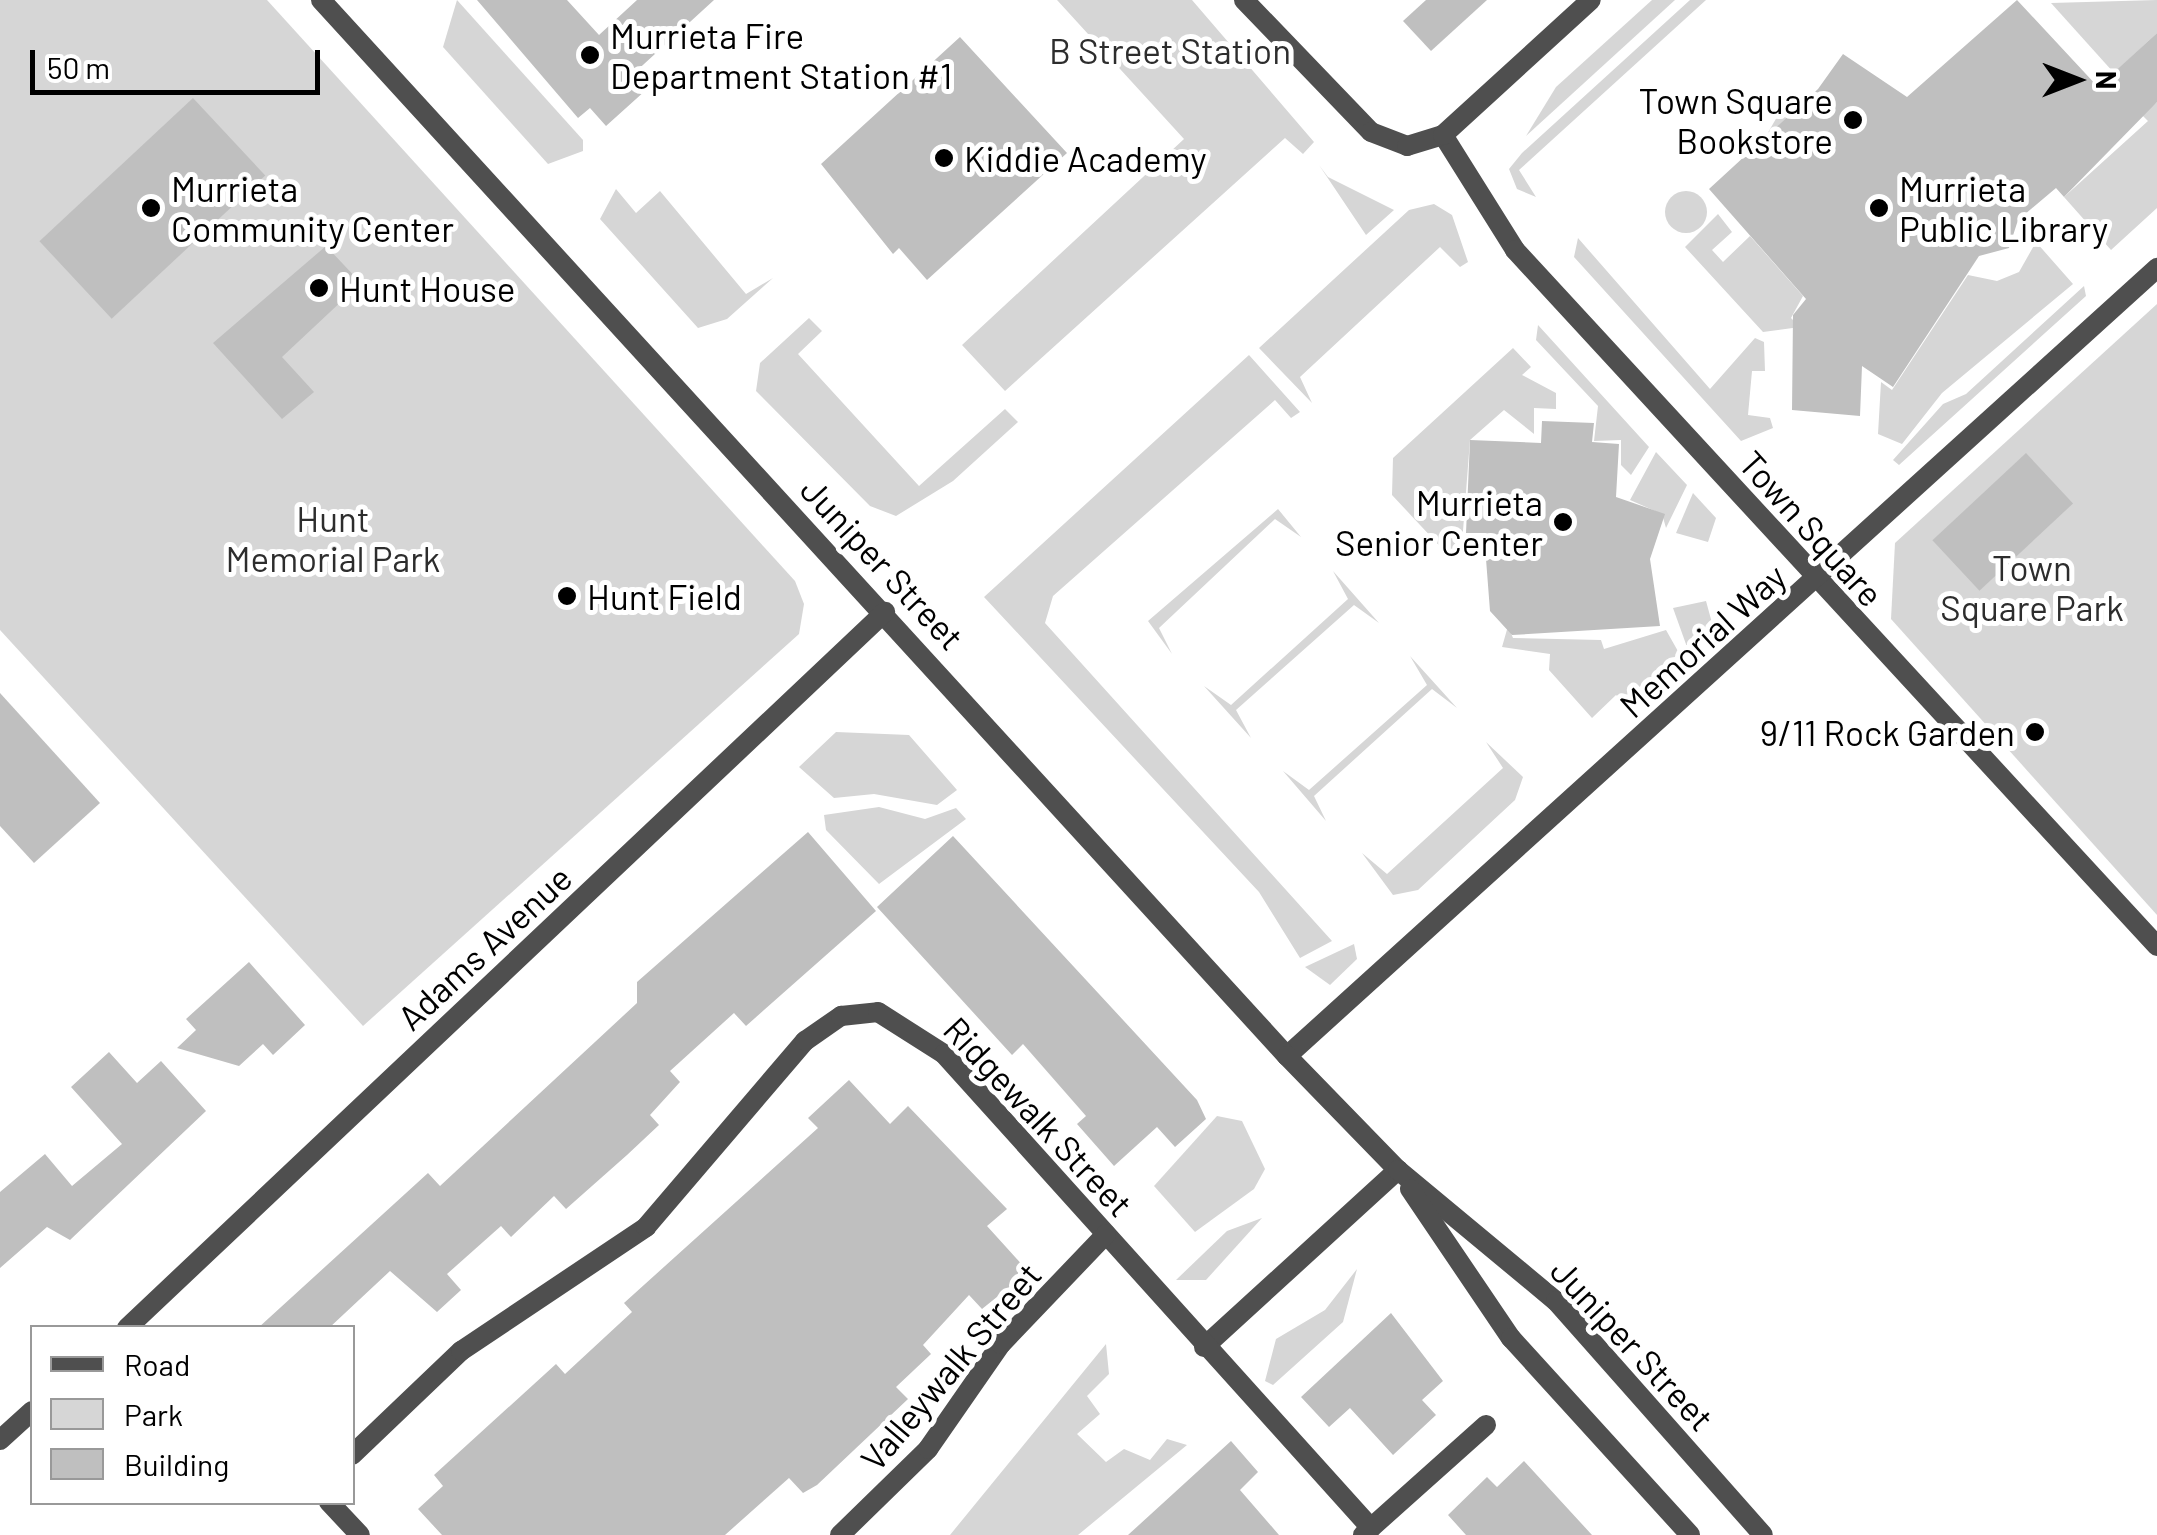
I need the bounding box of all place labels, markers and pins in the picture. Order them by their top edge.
place label: Murrieta Fire Department Station #1 [610,14,952,96]
marker: Murrieta Fire Department Station #1 [579,44,601,66]
place label: Town Square Bookstore [1638,79,1833,161]
marker: Town Square Bookstore [1842,109,1864,131]
place label: Kiddie Academy [964,137,1207,179]
marker: Kiddie Academy [933,147,955,169]
place label: Murrieta Community Center [171,167,454,249]
place label: Murrieta Public Library [1899,167,2108,249]
marker: Murrieta Community Center [140,197,162,219]
marker: Murrieta Public Library [1868,197,1890,219]
place label: Hunt House [339,267,515,309]
marker: Hunt House [308,277,330,299]
place label: Murrieta Senior Center [1335,481,1543,563]
marker: Murrieta Senior Center [1552,511,1574,533]
place label: Hunt Field [587,575,742,617]
marker: Hunt Field [556,585,578,607]
place label: 9/11 Rock Garden [1760,711,2015,753]
marker: 9/11 Rock Garden [2024,721,2046,743]

